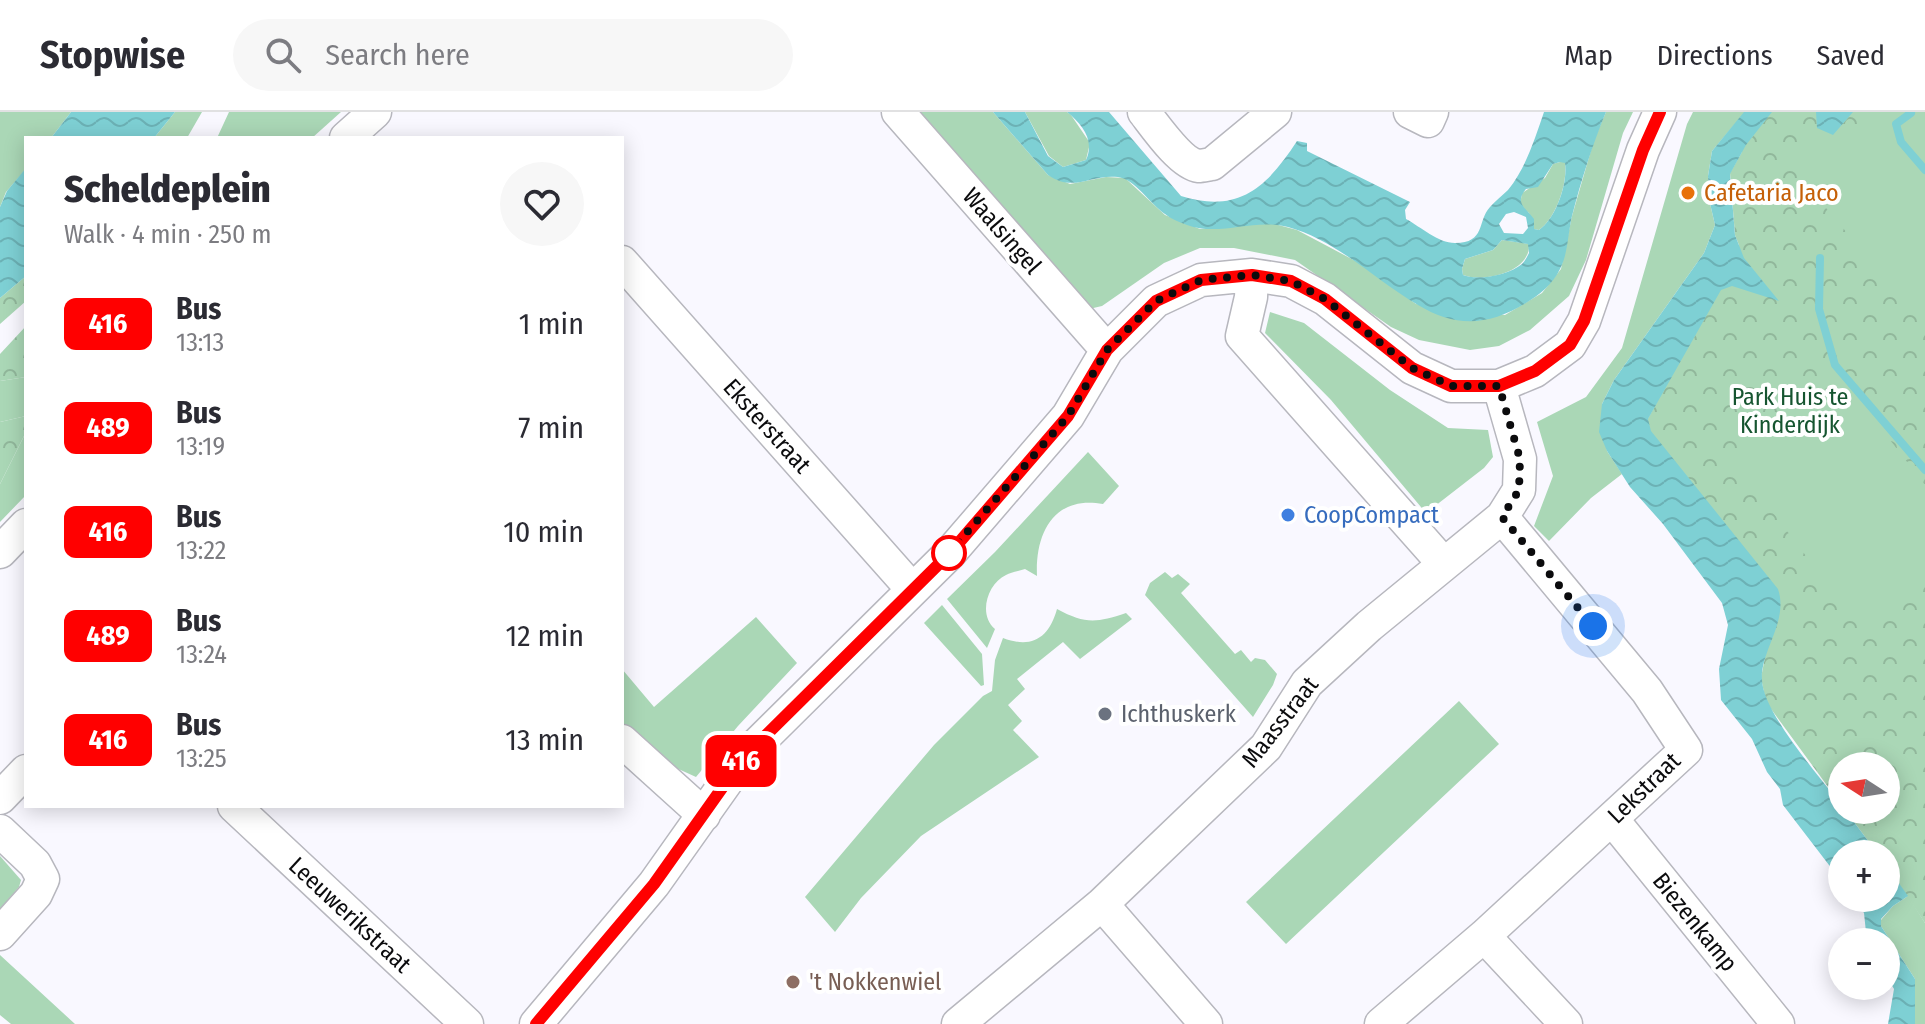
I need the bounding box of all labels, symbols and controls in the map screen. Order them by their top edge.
search box [233,19,793,91]
text: Stopwise [40,32,185,78]
icon: search [261,33,305,77]
text: Search here [325,37,470,73]
text: Map [1564,39,1613,72]
text: Directions [1657,39,1773,72]
text: Saved [1817,39,1885,72]
button: heart [500,162,584,246]
text: Scheldeplein [64,166,271,212]
place label: Cafetaria Jaco [1704,179,1839,207]
street label: Waalsingel [957,182,1047,280]
marker: Cafetaria Jaco [1679,184,1697,202]
text: Walk · 4 min · 250 m [64,219,272,250]
text: Bus [176,291,221,327]
text: 1 min [519,306,584,342]
text: 416 [88,307,128,340]
text: 13:13 [176,327,224,358]
street label: Eksterstraat [717,373,817,479]
park label: Park Huis te Kinderdijk [1732,383,1848,439]
text: Bus [176,395,221,431]
text: 7 min [518,410,584,446]
text: 489 [86,411,130,444]
text: 13:19 [176,431,225,462]
text: Bus [176,499,221,535]
place label: CoopCompact [1304,501,1439,529]
marker: CoopCompact [1279,506,1297,524]
text: 10 min [503,514,584,550]
text: 416 [88,515,128,548]
text: 13:22 [176,535,226,566]
unlabelled marker [932,536,966,570]
text: Bus [176,603,221,639]
your location [1573,606,1613,646]
text: 12 min [506,618,584,654]
text: 489 [86,619,130,652]
text: 13:24 [176,639,227,670]
street label: Maasstraat [1236,671,1324,773]
place label: Ichthuskerk [1121,700,1237,728]
marker: Ichthuskerk [1096,705,1114,723]
text: Bus [176,707,221,743]
text: 13 min [505,722,584,758]
text: 416 [88,723,128,756]
line badge: 416 [695,735,787,787]
text: 13:25 [176,743,227,774]
text: 416 [721,744,761,777]
street label: Lekstraat [1602,747,1686,829]
north arrow [1828,752,1900,824]
map controls [1828,752,1900,1000]
button: + [1828,840,1900,912]
street label: Leeuwerikstraat [283,851,417,979]
street label: Biezenkamp [1647,867,1743,977]
button: − [1828,928,1900,1000]
place label: 't Nokkenwiel [809,968,941,996]
marker: 't Nokkenwiel [784,973,802,991]

